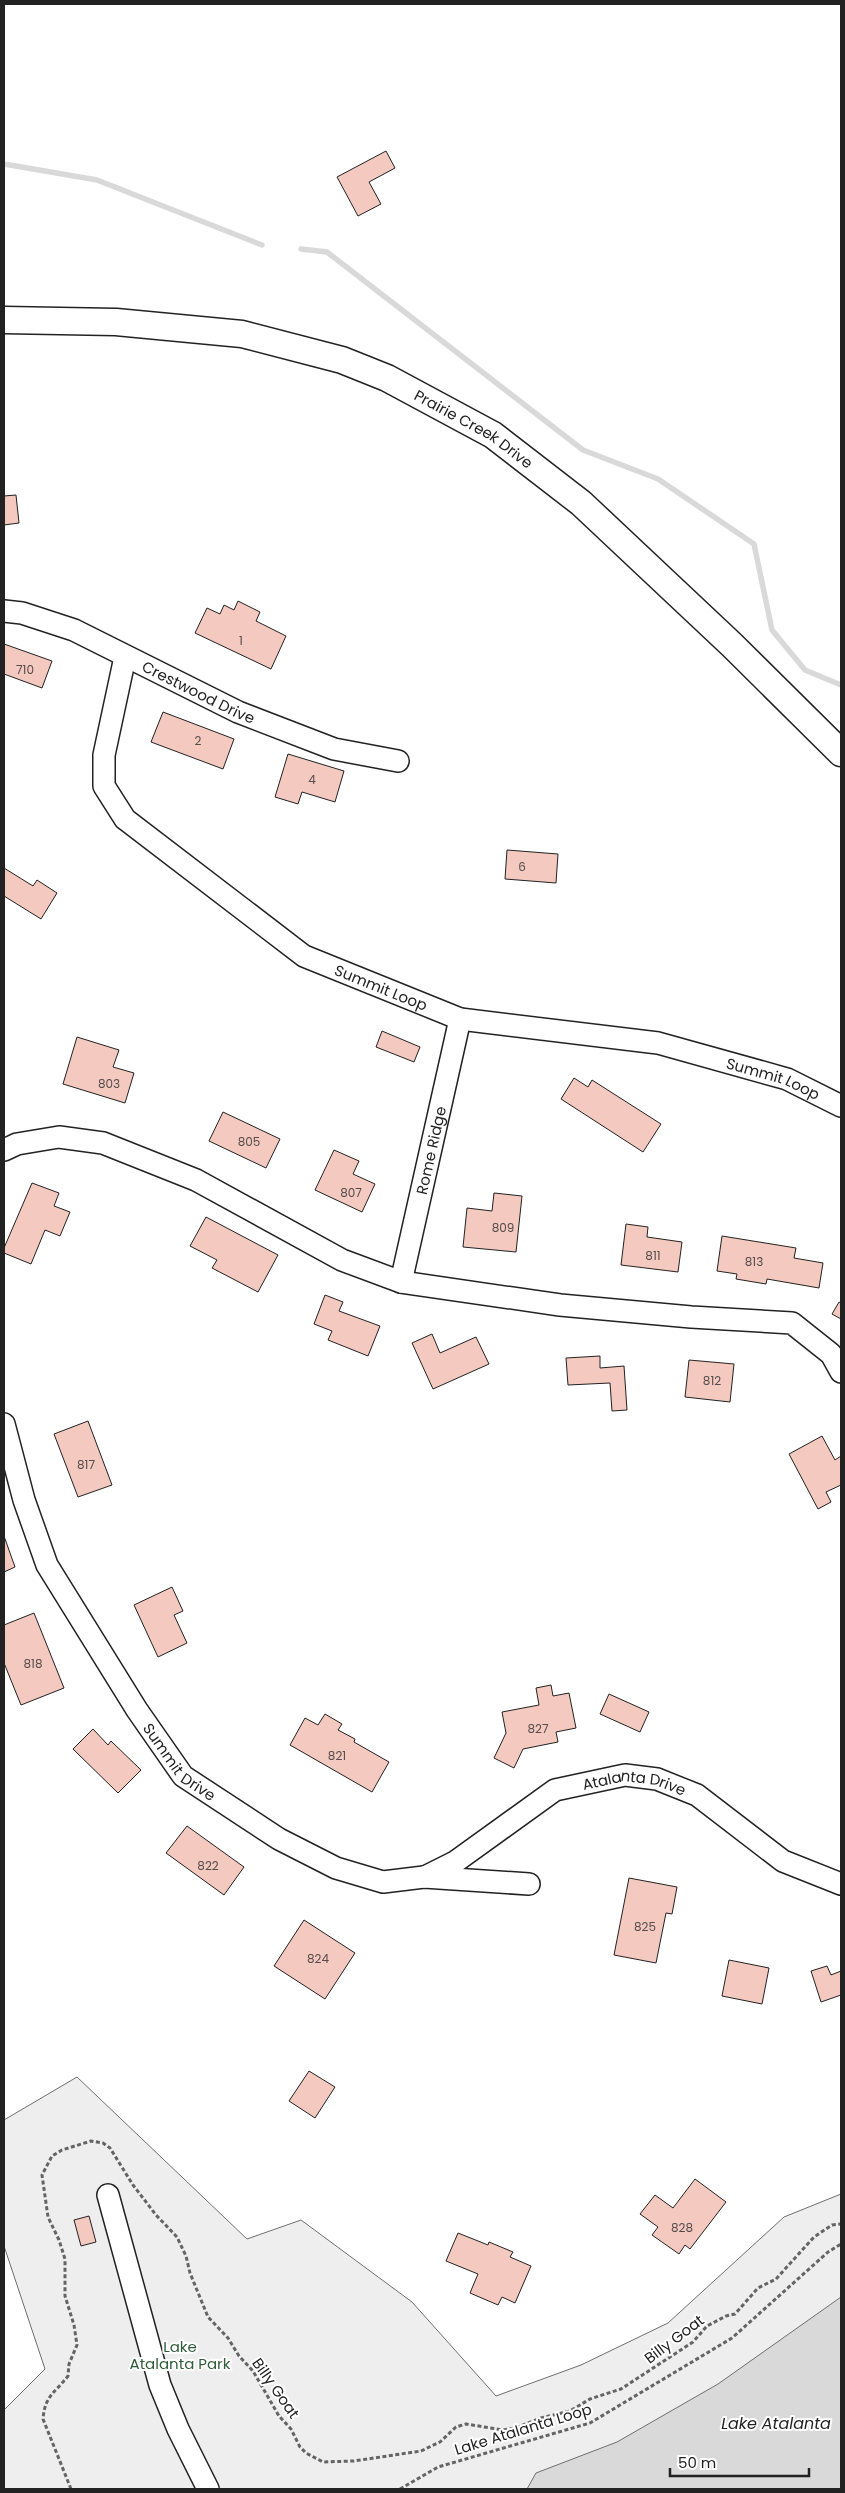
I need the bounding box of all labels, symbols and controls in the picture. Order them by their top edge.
street label: Prairie Creek Drive [411,384,538,473]
house number: 1 [239,632,243,649]
street label: Crestwood Drive [139,655,258,728]
house number: 710 [16,661,34,678]
house number: 2 [195,732,202,749]
house number: 4 [308,771,316,788]
house number: 6 [518,858,526,875]
street label: Summit Loop [332,959,431,1015]
street label: Summit Loop [724,1052,824,1104]
house number: 803 [98,1075,120,1092]
street label: Rome Ridge [410,1104,451,1196]
house number: 805 [238,1133,260,1150]
house number: 807 [340,1184,362,1201]
house number: 809 [492,1219,514,1236]
house number: 811 [645,1247,661,1264]
house number: 813 [745,1253,763,1270]
house number: 812 [703,1372,721,1389]
house number: 817 [77,1456,95,1473]
house number: 818 [24,1655,42,1672]
street label: Summit Drive [139,1719,220,1805]
house number: 827 [527,1720,549,1737]
house number: 821 [328,1747,346,1764]
street label: Atalanta Drive [580,1764,689,1800]
house number: 822 [197,1857,219,1874]
house number: 825 [634,1918,656,1935]
house number: 824 [307,1950,329,1967]
house number: 828 [671,2219,693,2236]
street label: Billy Goat [640,2310,708,2368]
park label: Lake Atalanta Park [130,2336,231,2374]
street label: Billy Goat [247,2353,305,2423]
street label: Lake Atalanta Loop [452,2398,594,2460]
water label: Lake Atalanta [721,2412,831,2435]
scale bar [670,2446,809,2478]
text: 50 m [678,2452,716,2473]

